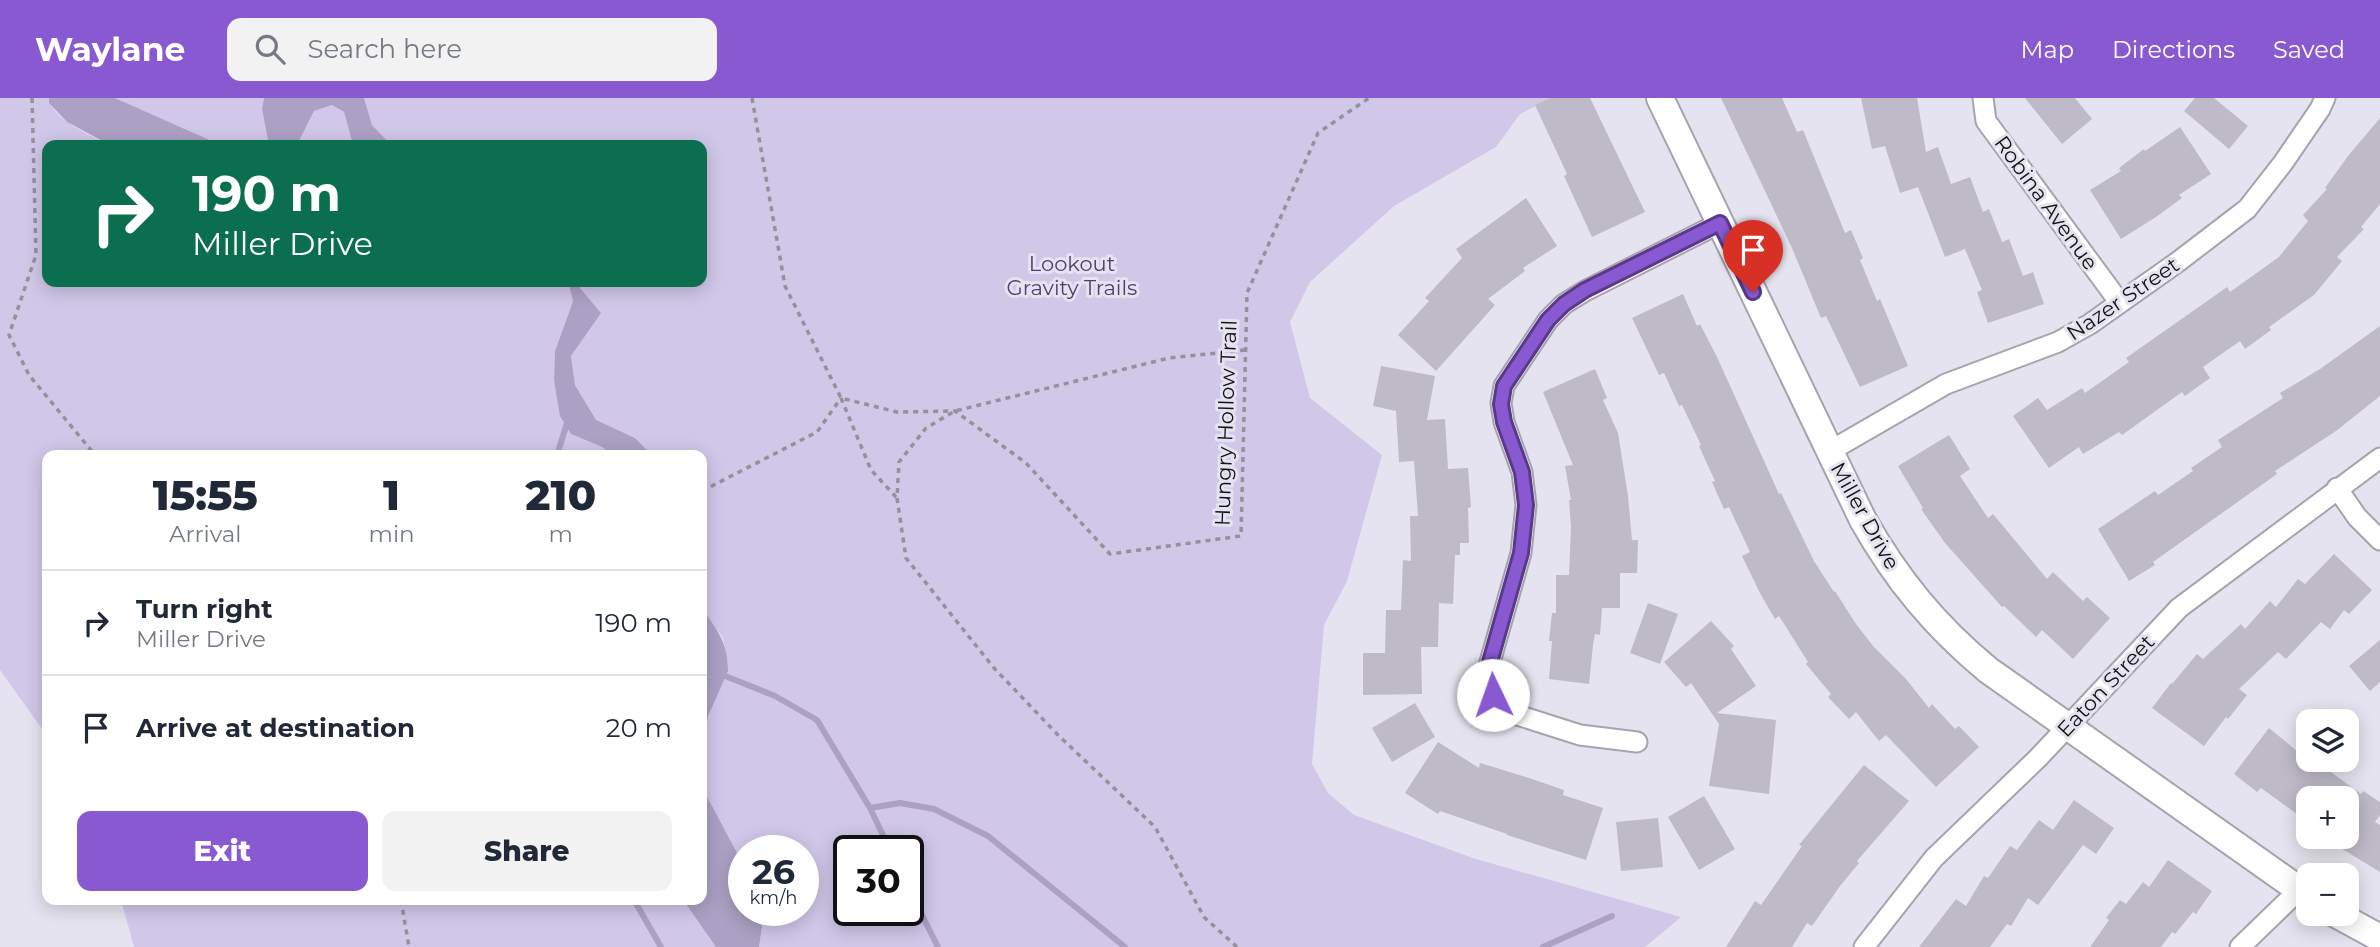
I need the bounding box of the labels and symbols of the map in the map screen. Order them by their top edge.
street label: Robina Avenue [1989,131,2103,275]
pin [1723,220,1783,292]
park label: Lookout Gravity Trails [1007,251,1137,300]
street label: Nazer Street [2062,252,2184,345]
street label: Hungry Hollow Trail [1209,319,1242,527]
street label: Miller Drive [1826,458,1905,574]
street label: Eaton Street [2052,629,2159,742]
position arrow [1456,658,1530,732]
speed limit sign: 30 [833,835,924,926]

